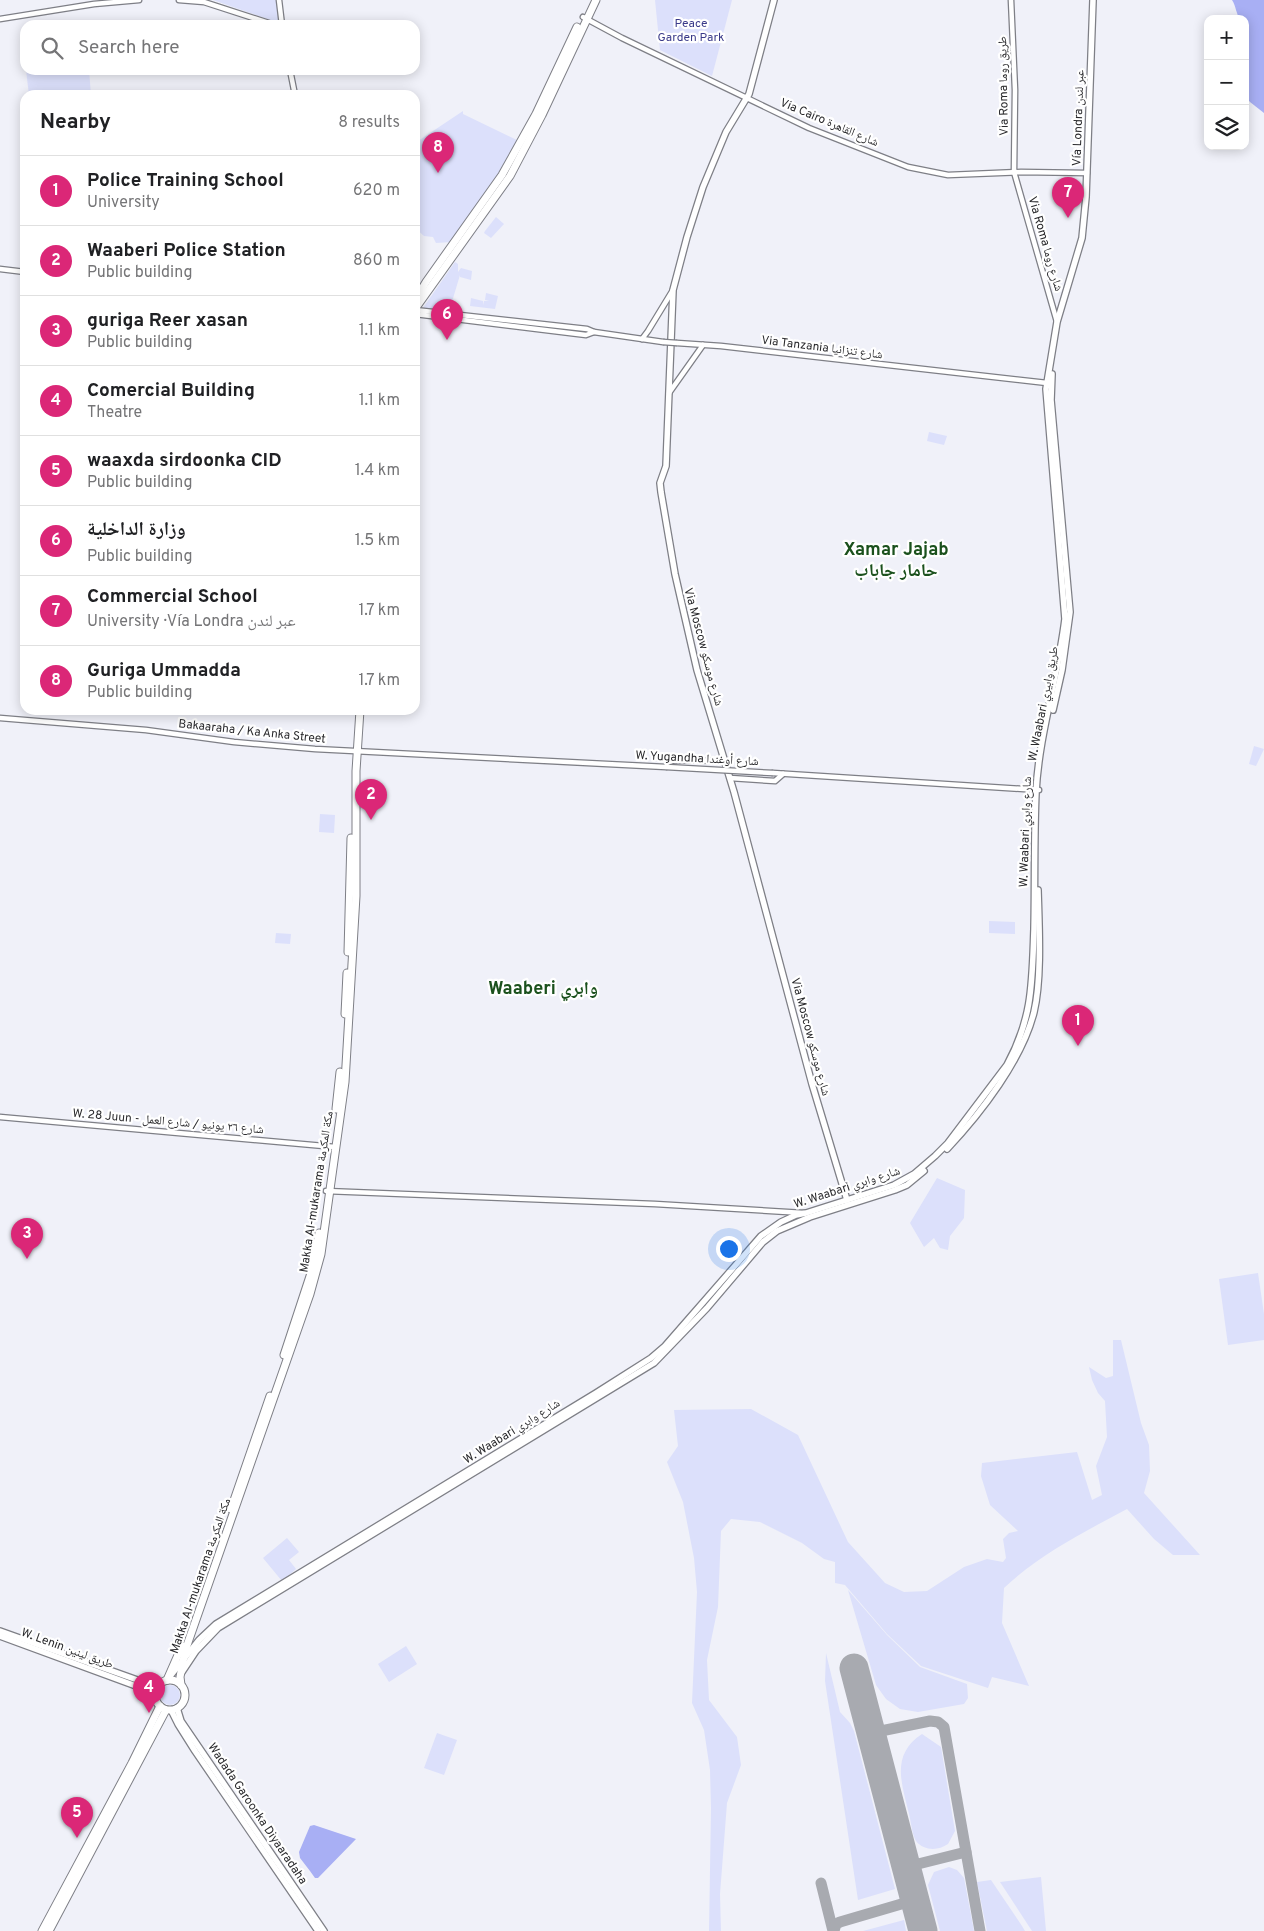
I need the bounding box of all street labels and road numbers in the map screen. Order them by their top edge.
street label: Via Roma طريق روما [995,36,1013,136]
street label: Vía Londra عبر لندن [1069,69,1089,167]
street label: Via Cairo شارع القاهرة [777,95,881,151]
street label: Via Roma شارع روما [1024,195,1066,293]
street label: Via Tanzania شارع تنزانيا [760,333,884,363]
street label: Via Moscow شارع موسكو [680,586,726,708]
street label: W. Waabari طريق وابيري [1025,645,1064,763]
street label: Bakaaraha / Ka Anka Street [177,716,327,748]
street label: W. Yugandha شارع أوغندا [635,748,759,770]
street label: W. Waabari شارع وابري [1016,776,1037,888]
street label: Via Moscow شارع موسكو [787,976,833,1098]
street label: W. 28 Juun - شارع ٢٦ يونيو / شارع العمل [72,1106,264,1138]
street label: Makka Al-mukarama مكة المكرمة [296,1110,338,1274]
street label: W. Waabari شارع وابري [792,1163,903,1214]
street label: W. Waabari شارع وابري [461,1396,564,1469]
street label: Makka Al-mukarama مكة المكرمة [167,1496,235,1656]
street label: W. Lenin طريق لينين [19,1625,115,1673]
street label: Wadada Garoonka Diyaaradaha [204,1740,310,1888]

